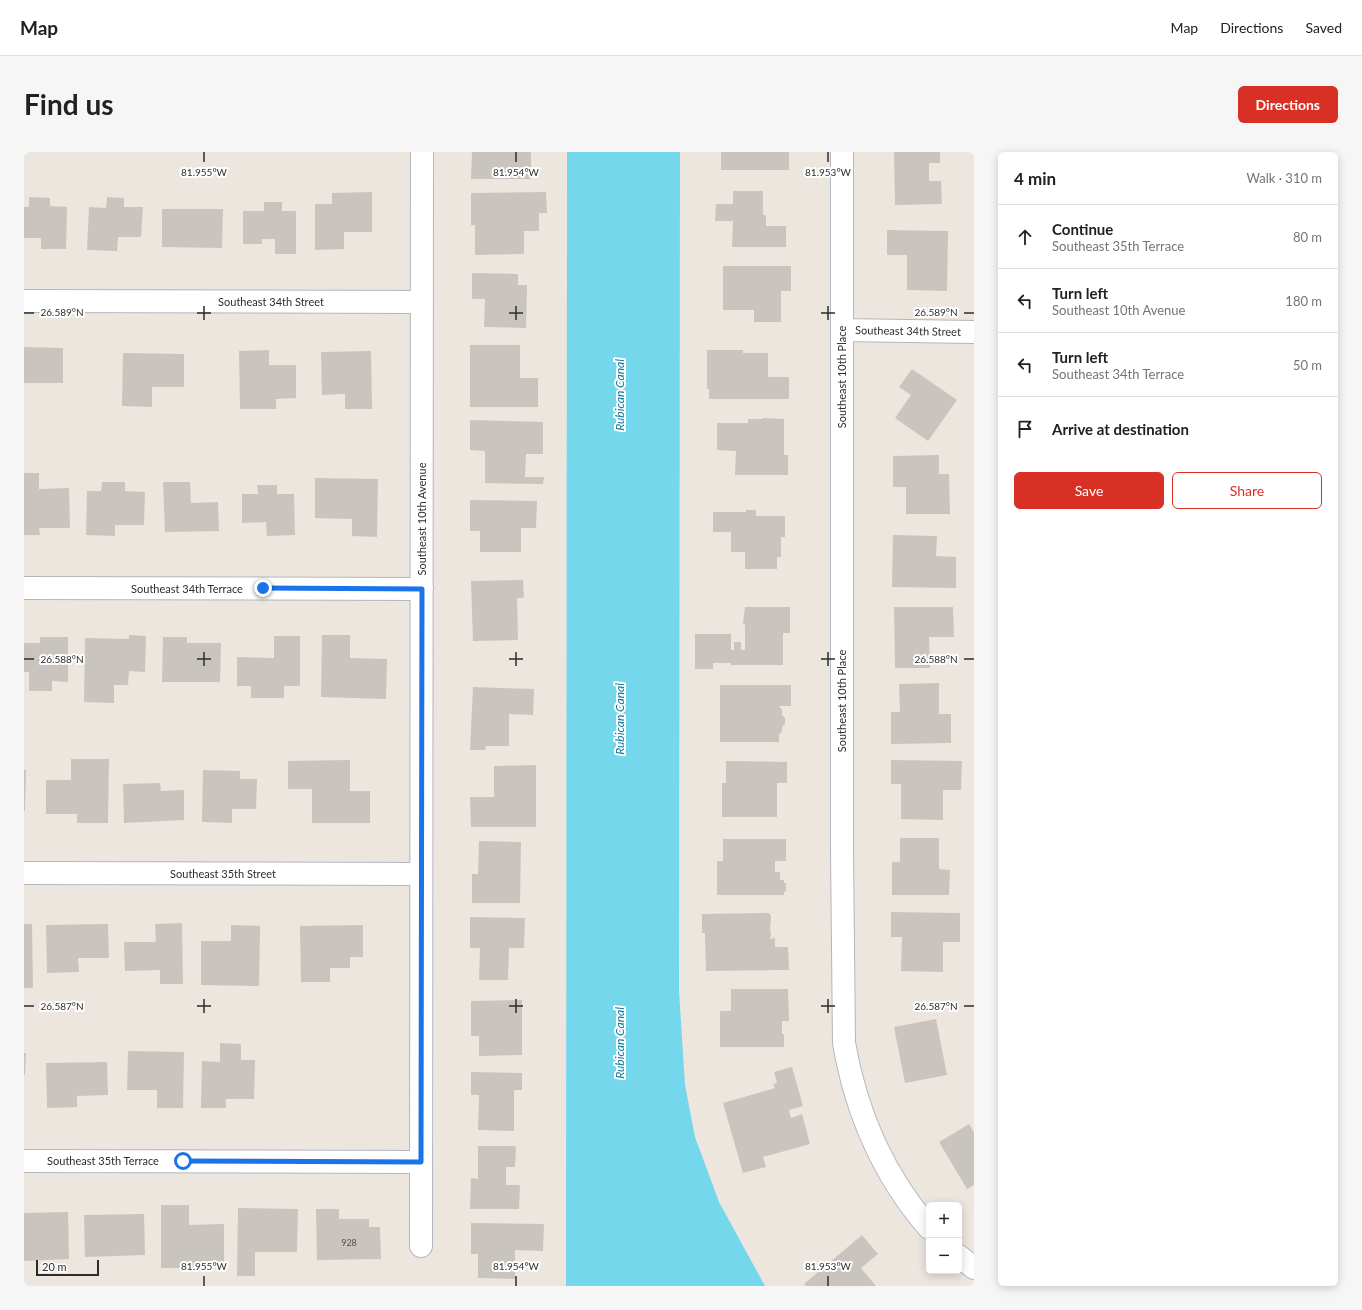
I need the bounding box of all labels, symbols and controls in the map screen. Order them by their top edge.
text: Map [20,16,58,39]
text: Map [1171,19,1198,36]
text: Directions [1220,19,1283,36]
text: Saved [1305,19,1342,36]
button: Directions [1238,86,1338,123]
text: Find us [24,87,114,121]
text: 81.955°W [181,166,228,178]
text: 81.954°W [493,166,540,178]
text: 81.953°W [805,166,852,178]
text: 4 min [1014,168,1056,189]
text: Walk · 310 m [1246,170,1322,186]
text: Continue [1052,220,1113,238]
icon: ahead [1014,226,1036,248]
text: 80 m [1293,229,1322,245]
text: Southeast 35th Terrace [1052,238,1184,254]
text: Turn left [1052,284,1108,302]
icon: left [1014,290,1036,312]
text: 180 m [1285,293,1322,309]
street label: Southeast 34th Street [218,295,324,308]
text: Southeast 10th Avenue [1052,302,1185,318]
text: 26.589°N [40,306,84,318]
text: 26.589°N [914,306,958,318]
street label: Southeast 34th Street [855,323,961,338]
street label: Southeast 10th Place [835,326,848,428]
text: Turn left [1052,348,1108,366]
icon: left [1014,354,1036,376]
text: 50 m [1293,357,1322,373]
water label: Rubican Canal [612,359,627,431]
text: Southeast 34th Terrace [1052,366,1184,382]
icon: arrive [1014,418,1036,440]
text: Arrive at destination [1052,420,1189,438]
street label: Southeast 10th Avenue [415,462,428,575]
button: Save [1014,472,1164,509]
button: Share [1172,472,1322,509]
route end [254,579,272,597]
street label: Southeast 34th Terrace [131,582,243,595]
street label: Southeast 10th Place [835,650,848,752]
text: 26.588°N [40,653,84,665]
text: 26.588°N [914,653,958,665]
water label: Rubican Canal [612,683,627,755]
street label: Southeast 35th Street [170,867,276,880]
text: 26.587°N [40,1000,84,1012]
text: 26.587°N [914,1000,958,1012]
water label: Rubican Canal [612,1007,627,1079]
route start [174,1152,192,1170]
street label: Southeast 35th Terrace [47,1154,159,1167]
map controls [926,1202,962,1274]
button: + [926,1202,962,1238]
house number: 928 [341,1237,357,1248]
button: − [926,1238,962,1274]
scale bar [36,1258,99,1277]
text: 20 m [42,1260,67,1273]
text: 81.955°W [181,1260,228,1272]
text: 81.954°W [493,1260,540,1272]
text: 81.953°W [805,1260,852,1272]

